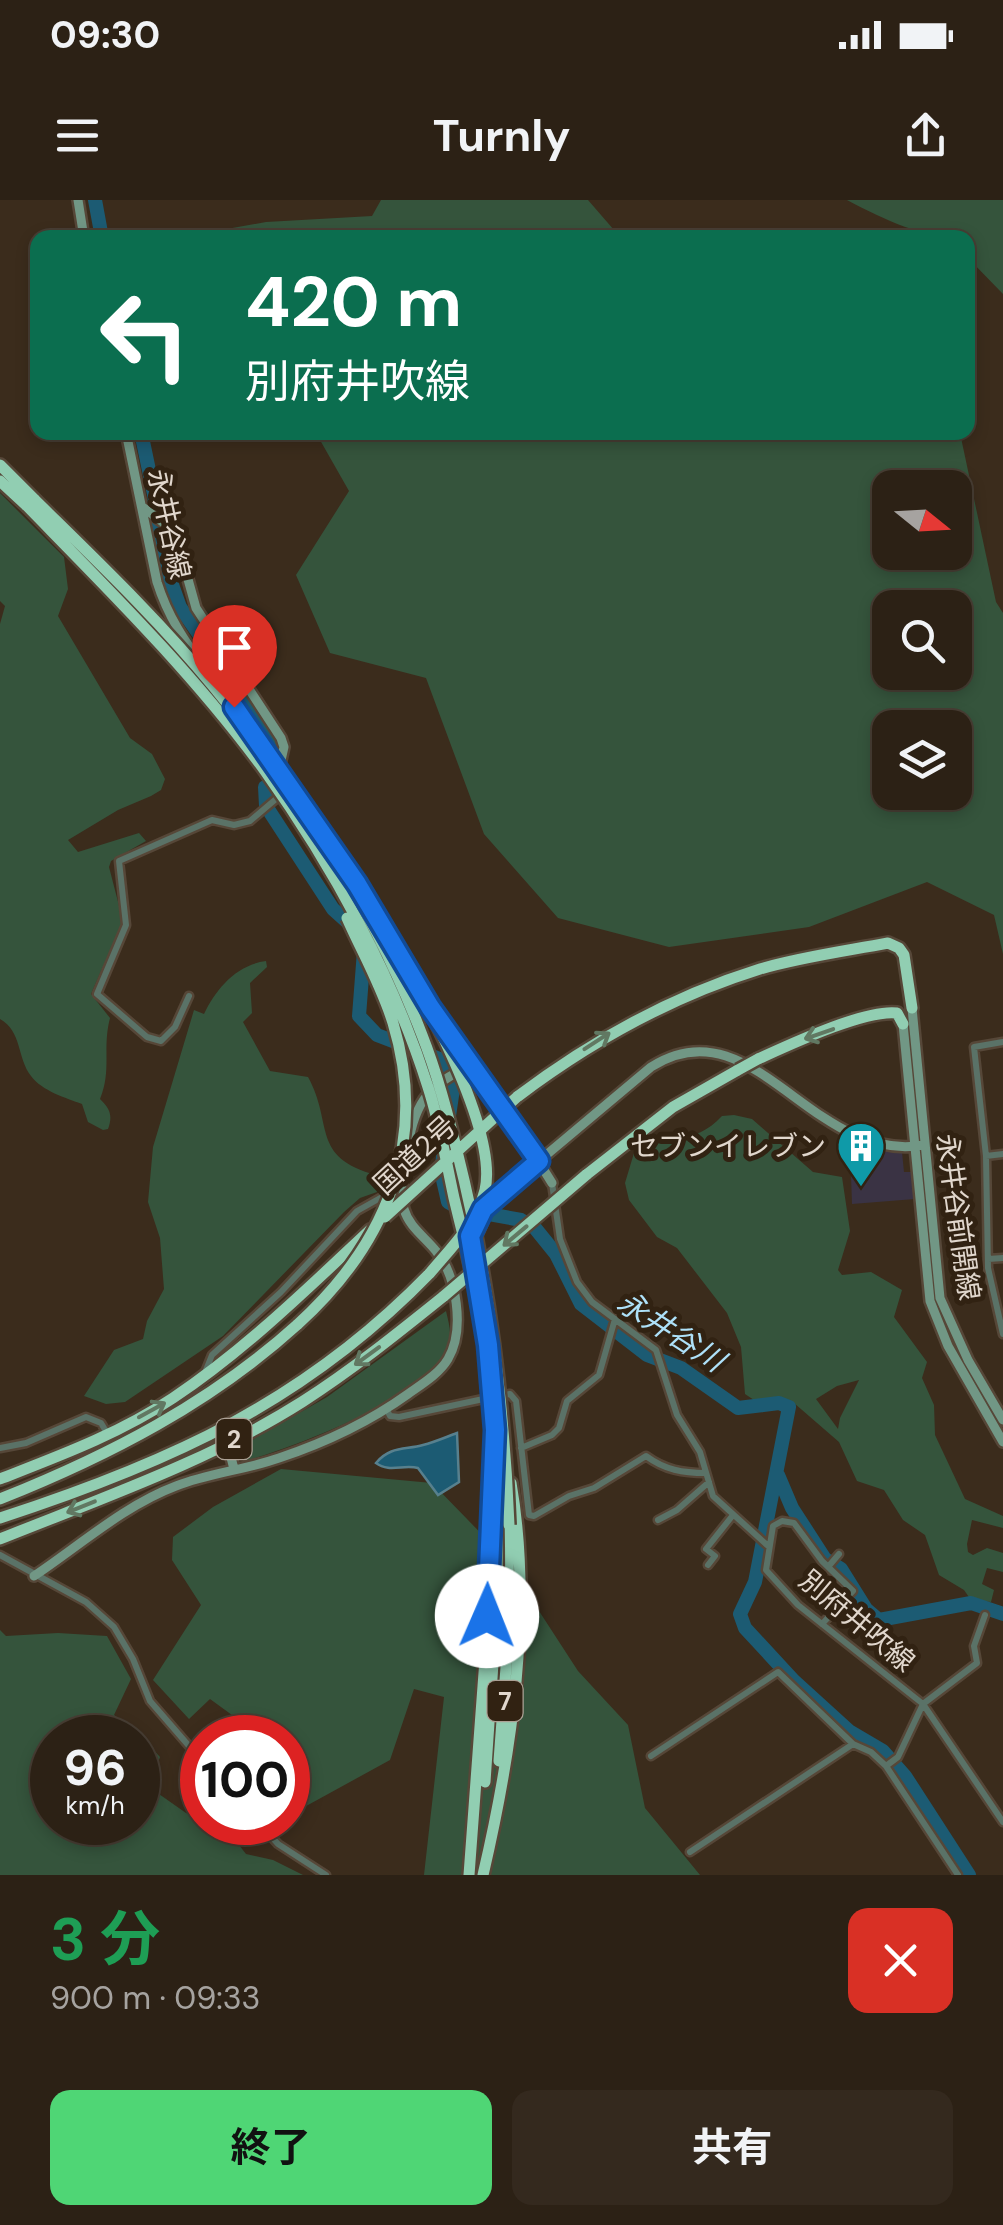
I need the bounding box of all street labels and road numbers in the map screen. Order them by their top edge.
street label: 永井谷線 [139,465,199,583]
street label: 国道2号 [366,1107,464,1203]
street label: 永井谷前開線 [928,1131,988,1303]
road number: 2 [216,1419,252,1459]
street label: 別府井吹線 [791,1562,923,1680]
road number: 7 [488,1681,522,1721]

